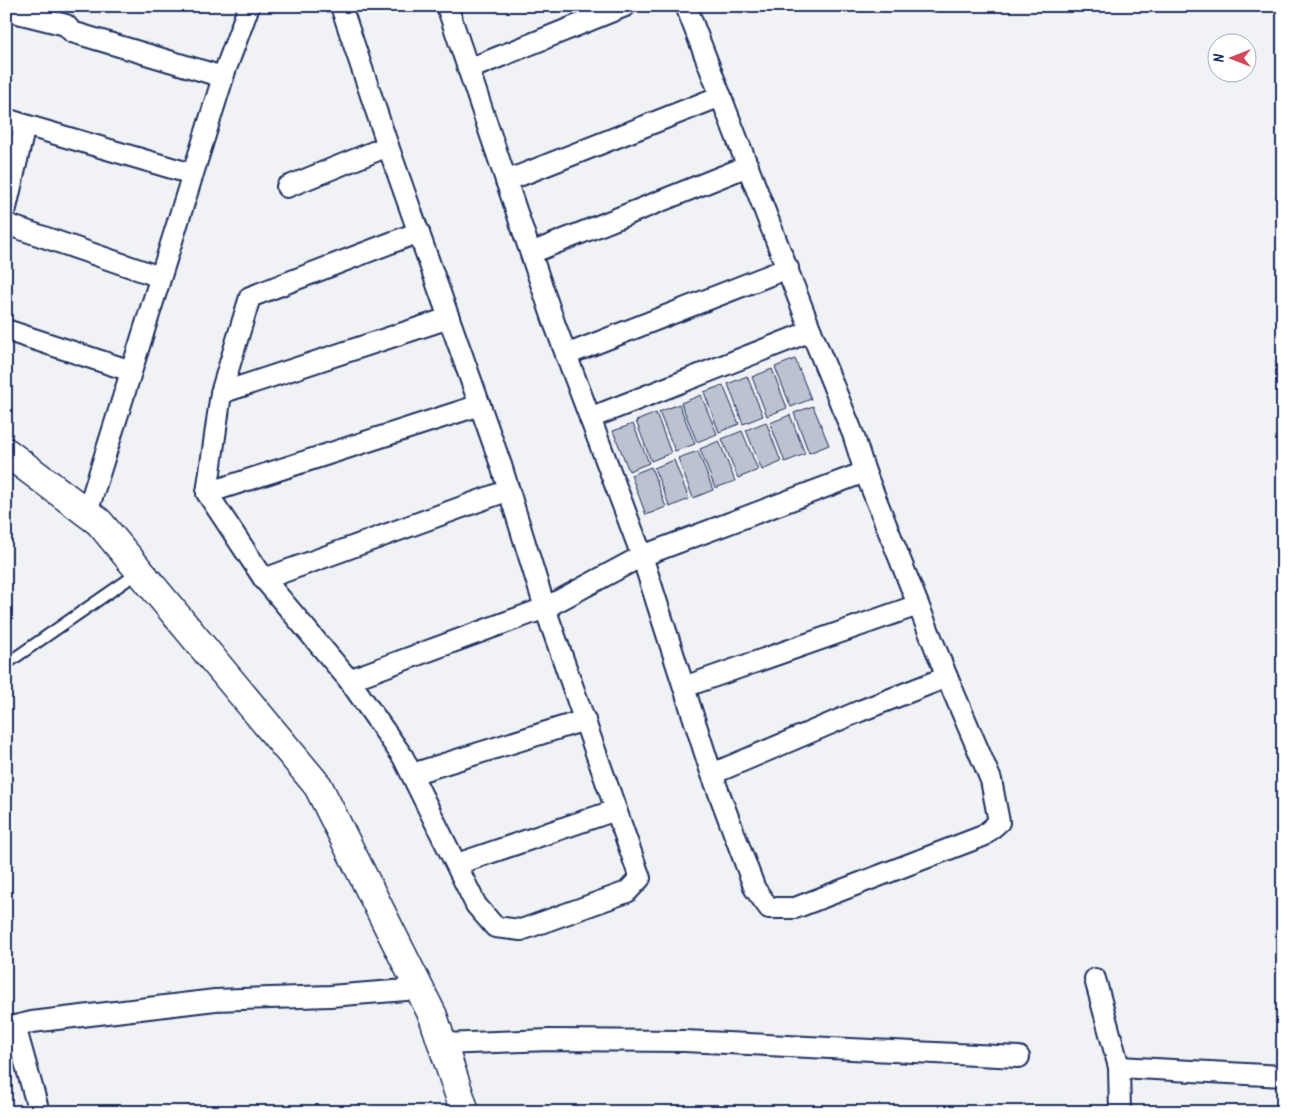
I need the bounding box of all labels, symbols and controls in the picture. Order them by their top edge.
north arrow [1206,32,1256,82]
text: N [1209,53,1231,62]

